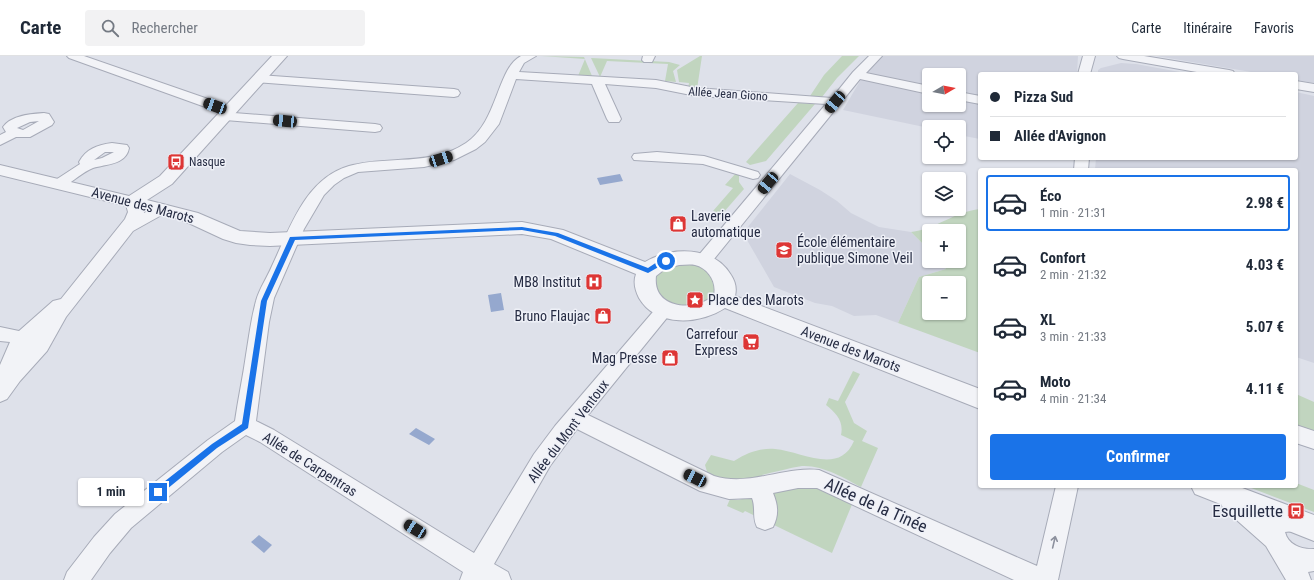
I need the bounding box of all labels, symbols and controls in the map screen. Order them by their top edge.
search box [85,10,365,46]
text: Carte [20,16,61,39]
icon: search [99,17,121,39]
text: Rechercher [131,19,198,37]
text: Carte [1131,20,1161,36]
text: Itinéraire [1183,20,1232,36]
text: Favoris [1254,20,1294,36]
north arrow [922,68,966,112]
map controls [922,68,966,320]
street label: Allée Jean Giono [688,84,768,104]
text: Pizza Sud [1014,88,1073,106]
car [823,89,847,115]
car [202,96,228,116]
car [273,114,297,128]
button: locate [922,120,966,164]
text: Allée d'Avignon [1014,127,1106,145]
car [428,150,454,168]
bus stop icon: Nasque [166,152,186,172]
place label: Nasque [189,155,225,169]
car [756,170,780,196]
button: layers [922,172,966,216]
street label: Avenue des Marots [90,184,196,226]
icon: car [992,185,1028,221]
text: Éco [1040,187,1062,205]
text: 2.98 € [1246,194,1284,212]
text: 1 min · 21:31 [1040,205,1106,220]
place label: Laverie automatique [691,208,761,240]
shop icon: Laverie automatique [668,214,688,234]
button: + [922,224,966,268]
place label: École élémentaire publique Simone Veil [797,233,913,266]
school or university icon: École élémentaire publique Simone Veil [774,240,794,260]
icon: car [992,247,1028,283]
text: Confort [1040,249,1086,267]
route start [657,252,675,270]
text: 4.03 € [1246,256,1284,274]
text: 2 min · 21:32 [1040,267,1106,282]
hospital icon: MB8 Institut [584,272,604,292]
place label: MB8 Institut [514,274,581,290]
button: − [922,276,966,320]
place icon: Place des Marots [685,290,705,310]
place label: Place des Marots [708,292,804,308]
shop icon: Bruno Flaujac [593,306,613,326]
place label: Bruno Flaujac [515,308,590,324]
icon: car [992,309,1028,345]
text: XL [1040,311,1056,329]
text: 5.07 € [1246,318,1284,336]
street label: Avenue des Marots [799,323,903,375]
place label: Carrefour Express [686,326,738,358]
text: 3 min · 21:33 [1040,329,1106,344]
supermarket icon: Carrefour Express [741,332,761,352]
shop icon: Mag Presse [660,348,680,368]
place label: Mag Presse [592,350,657,366]
icon: car [992,371,1028,407]
text: Moto [1040,373,1071,391]
street label: Allée du Mont Ventoux [524,377,612,485]
text: 4.11 € [1246,380,1284,398]
text: 4 min · 21:34 [1040,391,1106,406]
street label: Allée de Carpentras [260,429,360,499]
button: Confirmer [990,434,1286,480]
car [682,467,708,489]
street label: Allée de la Tinée [822,473,930,537]
callout: 1 min [78,478,144,506]
route end [149,483,167,501]
text: 1 min [97,484,125,499]
place label: Esquillette [1212,501,1283,521]
bus stop icon: Esquillette [1286,501,1306,521]
car [402,518,428,540]
one-way arrow [1051,536,1059,549]

